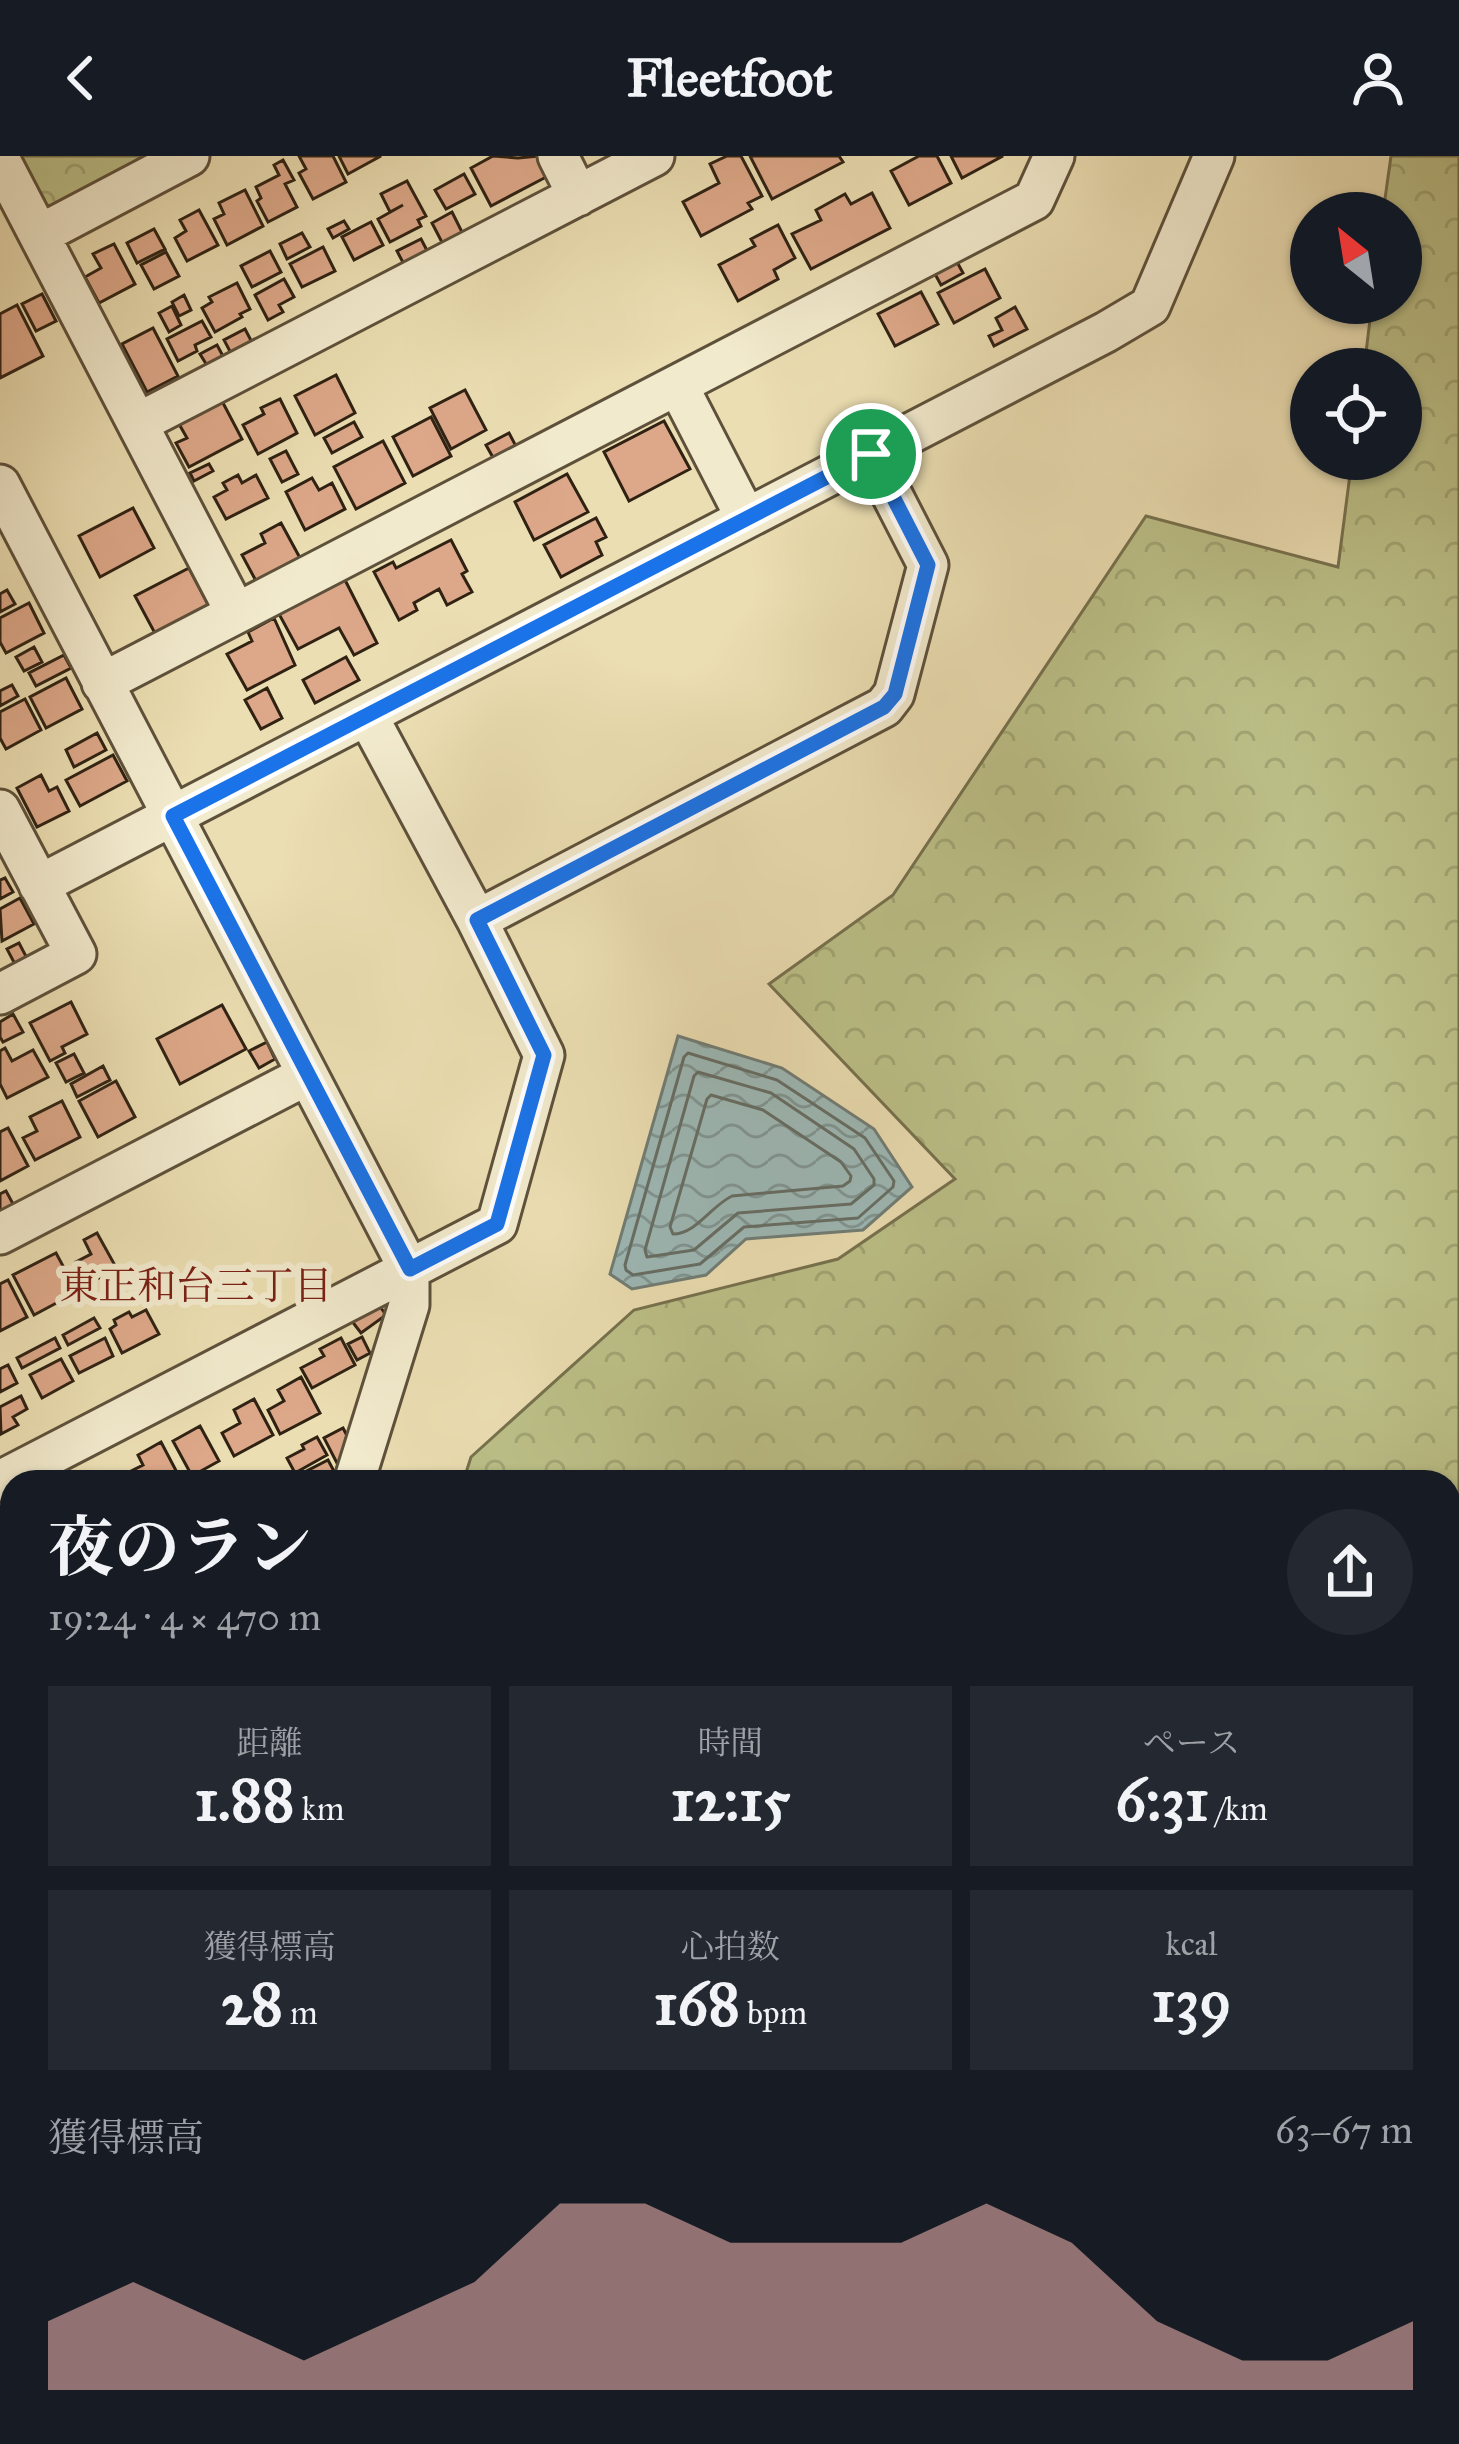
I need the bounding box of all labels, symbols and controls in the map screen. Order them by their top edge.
icon: back [48,45,114,111]
text: Fleetfoot [627,45,832,111]
icon: person [1345,45,1411,111]
north arrow [1290,192,1422,324]
map controls [1290,192,1422,480]
button: locate [1290,348,1422,480]
pin [820,403,922,505]
icon: arrive [838,421,904,487]
district label: 東正和台三丁目 [59,1262,333,1310]
text: 夜のラン [48,1507,312,1588]
button: share [1287,1509,1413,1635]
text: 19:24 · 4 × 470 m [48,1593,321,1641]
text: 距離 [237,1723,303,1763]
text: 時間 [698,1723,764,1763]
text: ペース [1143,1723,1240,1763]
text: 1.88 [194,1763,294,1836]
text: 12:15 [671,1763,790,1836]
text: 6:31 [1115,1763,1209,1836]
text: km [294,1789,345,1829]
text: /km [1209,1789,1268,1829]
text: kcal [1166,1924,1217,1964]
text: 獲得標高 [204,1927,336,1967]
text: 心拍数 [681,1927,780,1967]
text: 139 [1152,1964,1231,2037]
text: 28 [221,1967,283,2040]
text: 168 [654,1967,740,2040]
text: m [283,1993,318,2033]
text: bpm [740,1993,807,2033]
text: 63–67 m [1275,2106,1413,2154]
text: 獲得標高 [48,2114,204,2162]

